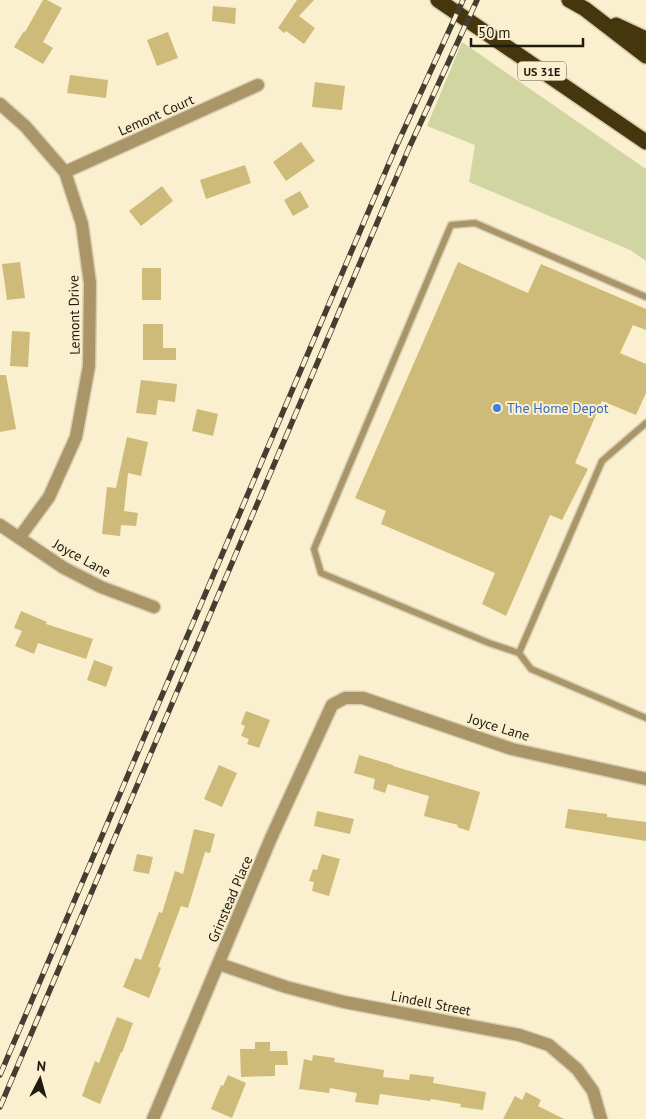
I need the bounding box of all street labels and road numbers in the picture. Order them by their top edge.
road number: US 31E [518,61,566,80]
street label: Lemont Court [115,90,197,140]
street label: Lemont Drive [64,275,84,355]
street label: Joyce Lane [49,534,114,581]
street label: Joyce Lane [465,709,532,745]
street label: Grinstead Place [204,853,256,945]
street label: Lindell Street [390,986,473,1020]

